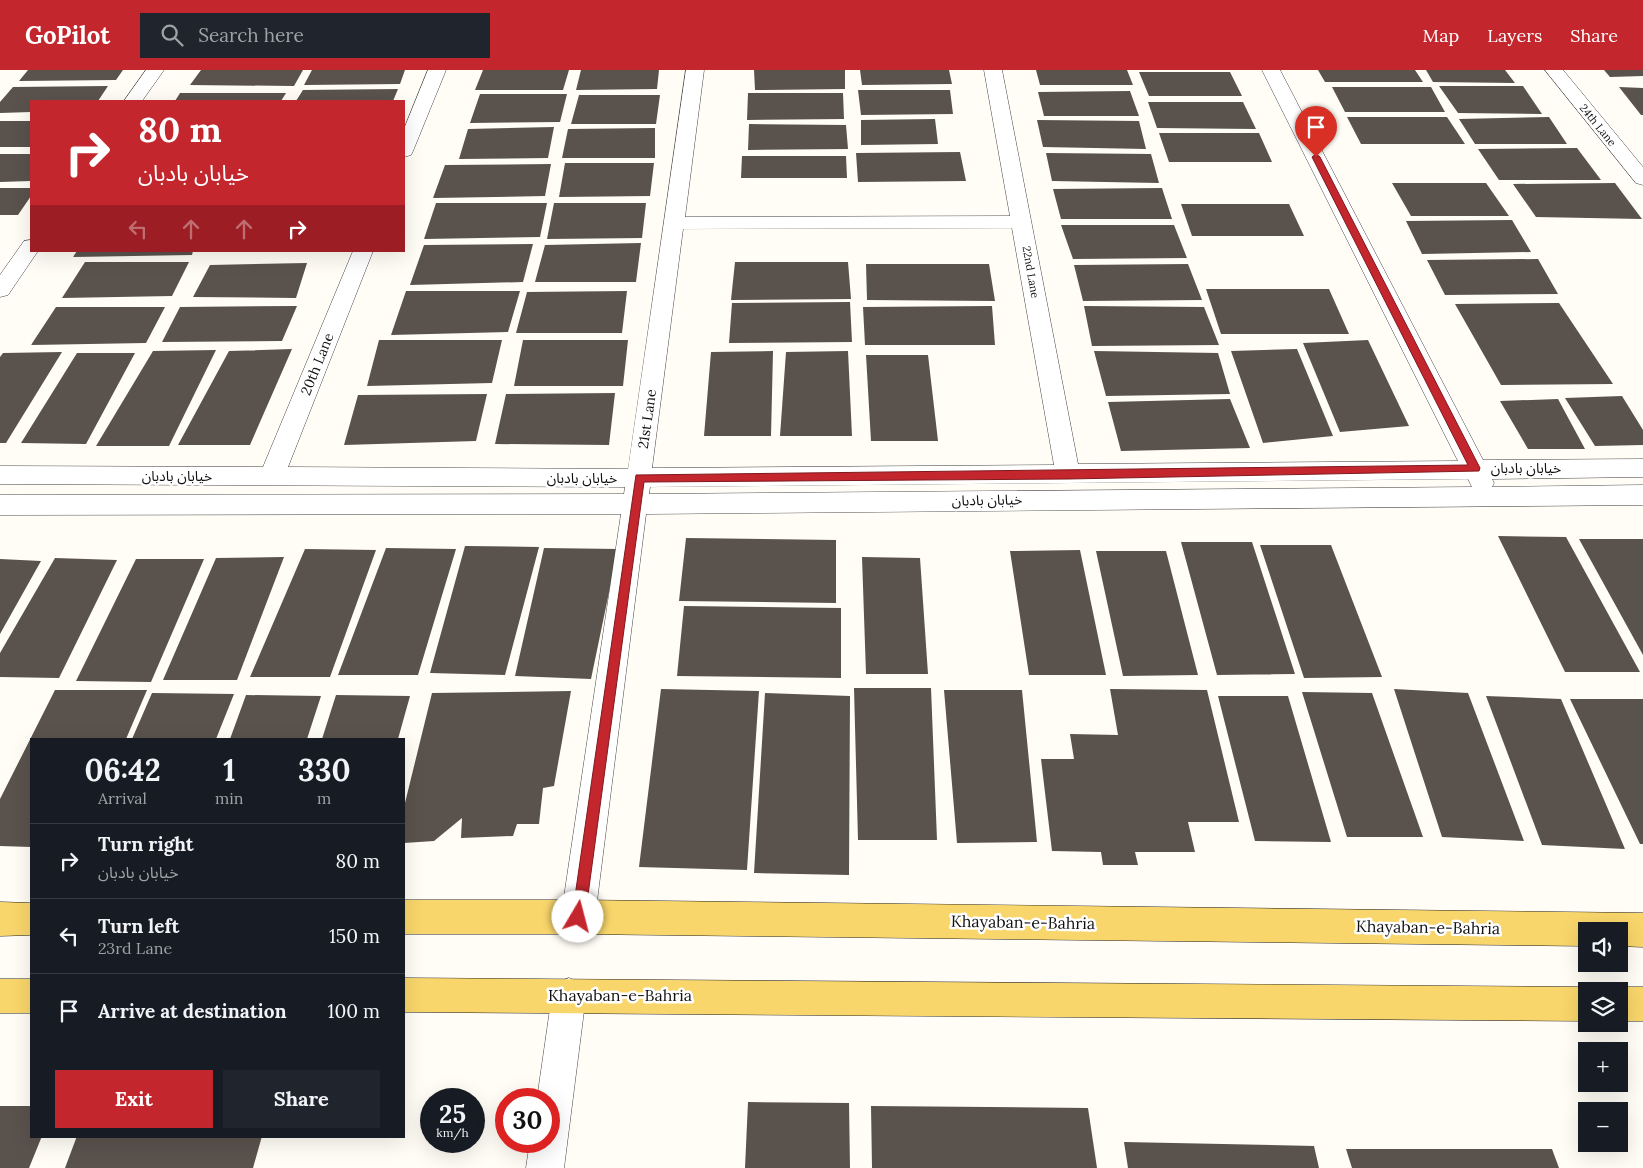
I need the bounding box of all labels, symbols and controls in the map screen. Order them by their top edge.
search box [140,13,490,58]
text: GoPilot [25,20,110,51]
icon: search [158,21,186,49]
text: Search here [198,23,304,47]
text: Map [1423,24,1459,47]
text: Layers [1487,24,1542,47]
text: Share [1570,24,1618,47]
street label: 24th Lane [1577,101,1619,149]
pin [1295,106,1337,157]
text: 80 m [138,107,222,152]
icon: arrive [1302,113,1330,141]
icon: right [55,120,120,185]
text: خیابان بادبان [138,159,249,187]
icon: left [124,215,152,243]
icon: ahead [177,215,205,243]
icon: ahead [230,215,258,243]
icon: right [283,215,311,243]
street label: 22nd Lane [1020,245,1042,299]
street label: 20th Lane [296,330,338,398]
street label: 21st Lane [634,388,660,450]
street label: خیابان بادبان [1491,459,1561,477]
street label: خیابان بادبان [142,467,212,485]
street label: خیابان بادبان [547,469,617,487]
street label: خیابان بادبان [952,490,1022,510]
text: 06:42 [84,751,161,789]
text: 1 [223,751,235,789]
text: 330 [298,751,351,789]
text: Arrival [98,788,147,808]
text: min [215,788,244,808]
text: m [317,788,331,808]
text: Turn right [98,832,194,856]
icon: right [55,847,83,875]
text: 80 m [336,849,380,873]
text: خیابان بادبان [98,862,179,882]
position arrow [551,890,603,942]
street label: Khayaban-e-Bahria [951,911,1095,933]
text: Turn left [98,914,179,938]
street label: Khayaban-e-Bahria [1356,916,1500,938]
icon: left [55,922,83,950]
map controls [1578,922,1628,1152]
button: sound [1578,922,1628,972]
text: 150 m [329,924,380,948]
text: 23rd Lane [98,938,172,958]
button: layers [1578,982,1628,1032]
street label: Khayaban-e-Bahria [548,985,692,1005]
icon: arrive [55,997,83,1025]
text: Arrive at destination [98,999,287,1023]
text: 100 m [328,999,380,1023]
button: + [1578,1042,1628,1092]
button: Exit [55,1070,213,1128]
button: Share [223,1070,380,1128]
speed limit sign: 30 [495,1088,560,1153]
text: 25 [439,1098,466,1130]
button: − [1578,1102,1628,1152]
text: km/h [436,1125,469,1140]

